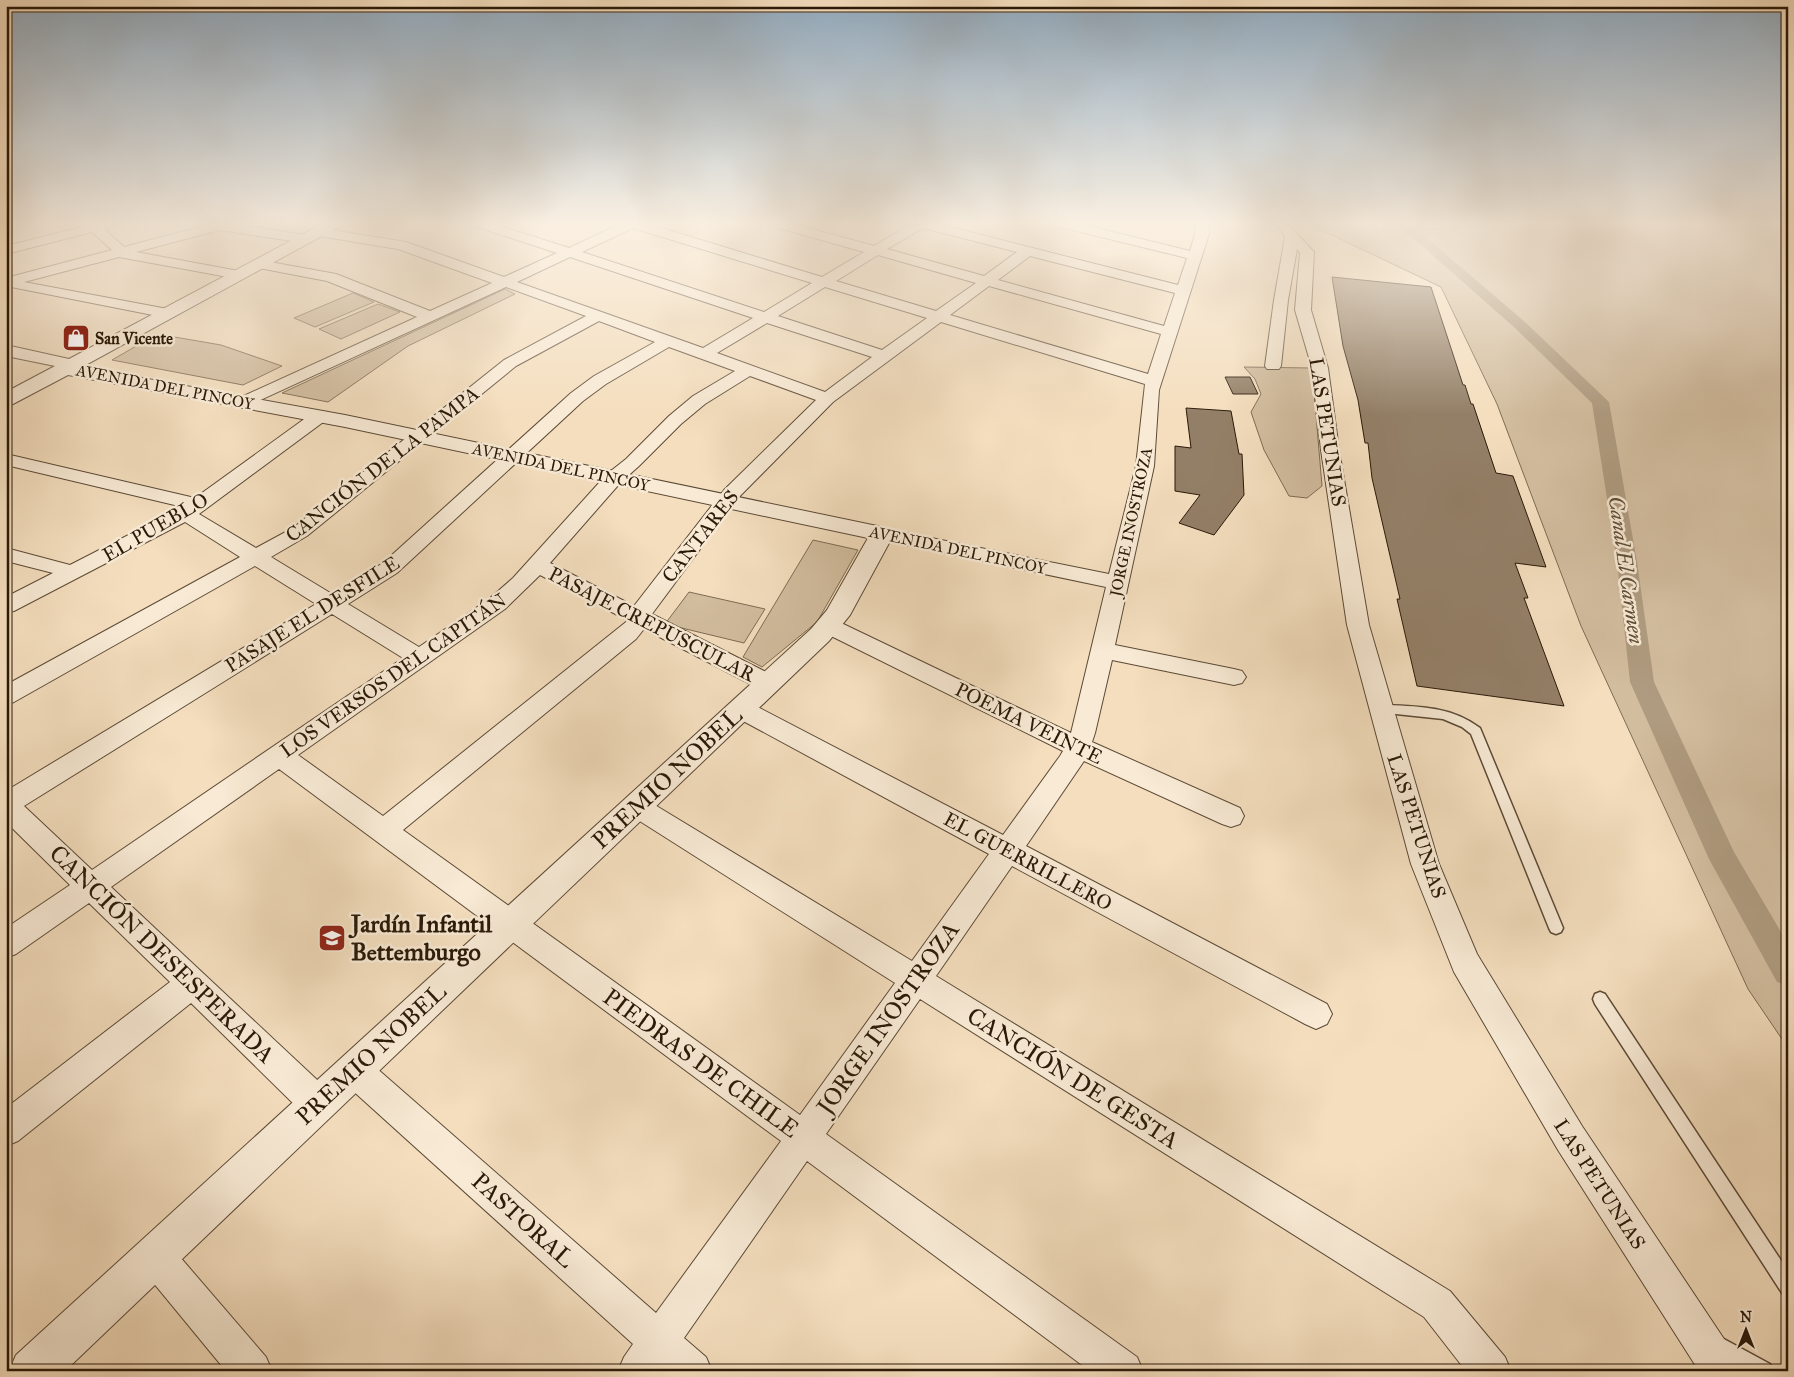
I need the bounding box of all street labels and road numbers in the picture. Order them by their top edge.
street label: LAS PETUNIAS [1304,356,1352,508]
street label: AVENIDA DEL PINCOY [74,360,256,414]
street label: CANCIÓN DE LA PAMPA [279,379,484,547]
street label: AVENIDA DEL PINCOY [470,439,652,495]
street label: JORGE INOSTROZA [1105,445,1157,601]
street label: CANTARES [656,485,744,587]
street label: EL PUEBLO [98,487,212,567]
street label: AVENIDA DEL PINCOY [867,522,1049,578]
street label: PASAJE EL DESFILE [220,551,404,678]
street label: PASAJE CREPUSCULAR [544,561,760,688]
street label: LOS VERSOS DEL CAPITÁN [275,587,511,762]
street label: POEMA VEINTE [951,677,1107,769]
street label: PREMIO NOBEL [586,700,749,855]
street label: LAS PETUNIAS [1382,751,1452,901]
street label: EL GUERRILLERO [940,806,1116,916]
street label: CANCIÓN DESESPERADA [43,838,281,1070]
street label: JORGE INOSTROZA [808,916,966,1123]
street label: PREMIO NOBEL [290,976,453,1131]
street label: PIEDRAS DE CHILE [597,982,805,1144]
street label: CANCIÓN DE GESTA [962,1001,1184,1155]
street label: LAS PETUNIAS [1549,1114,1651,1254]
street label: PASTORAL [465,1166,581,1274]

